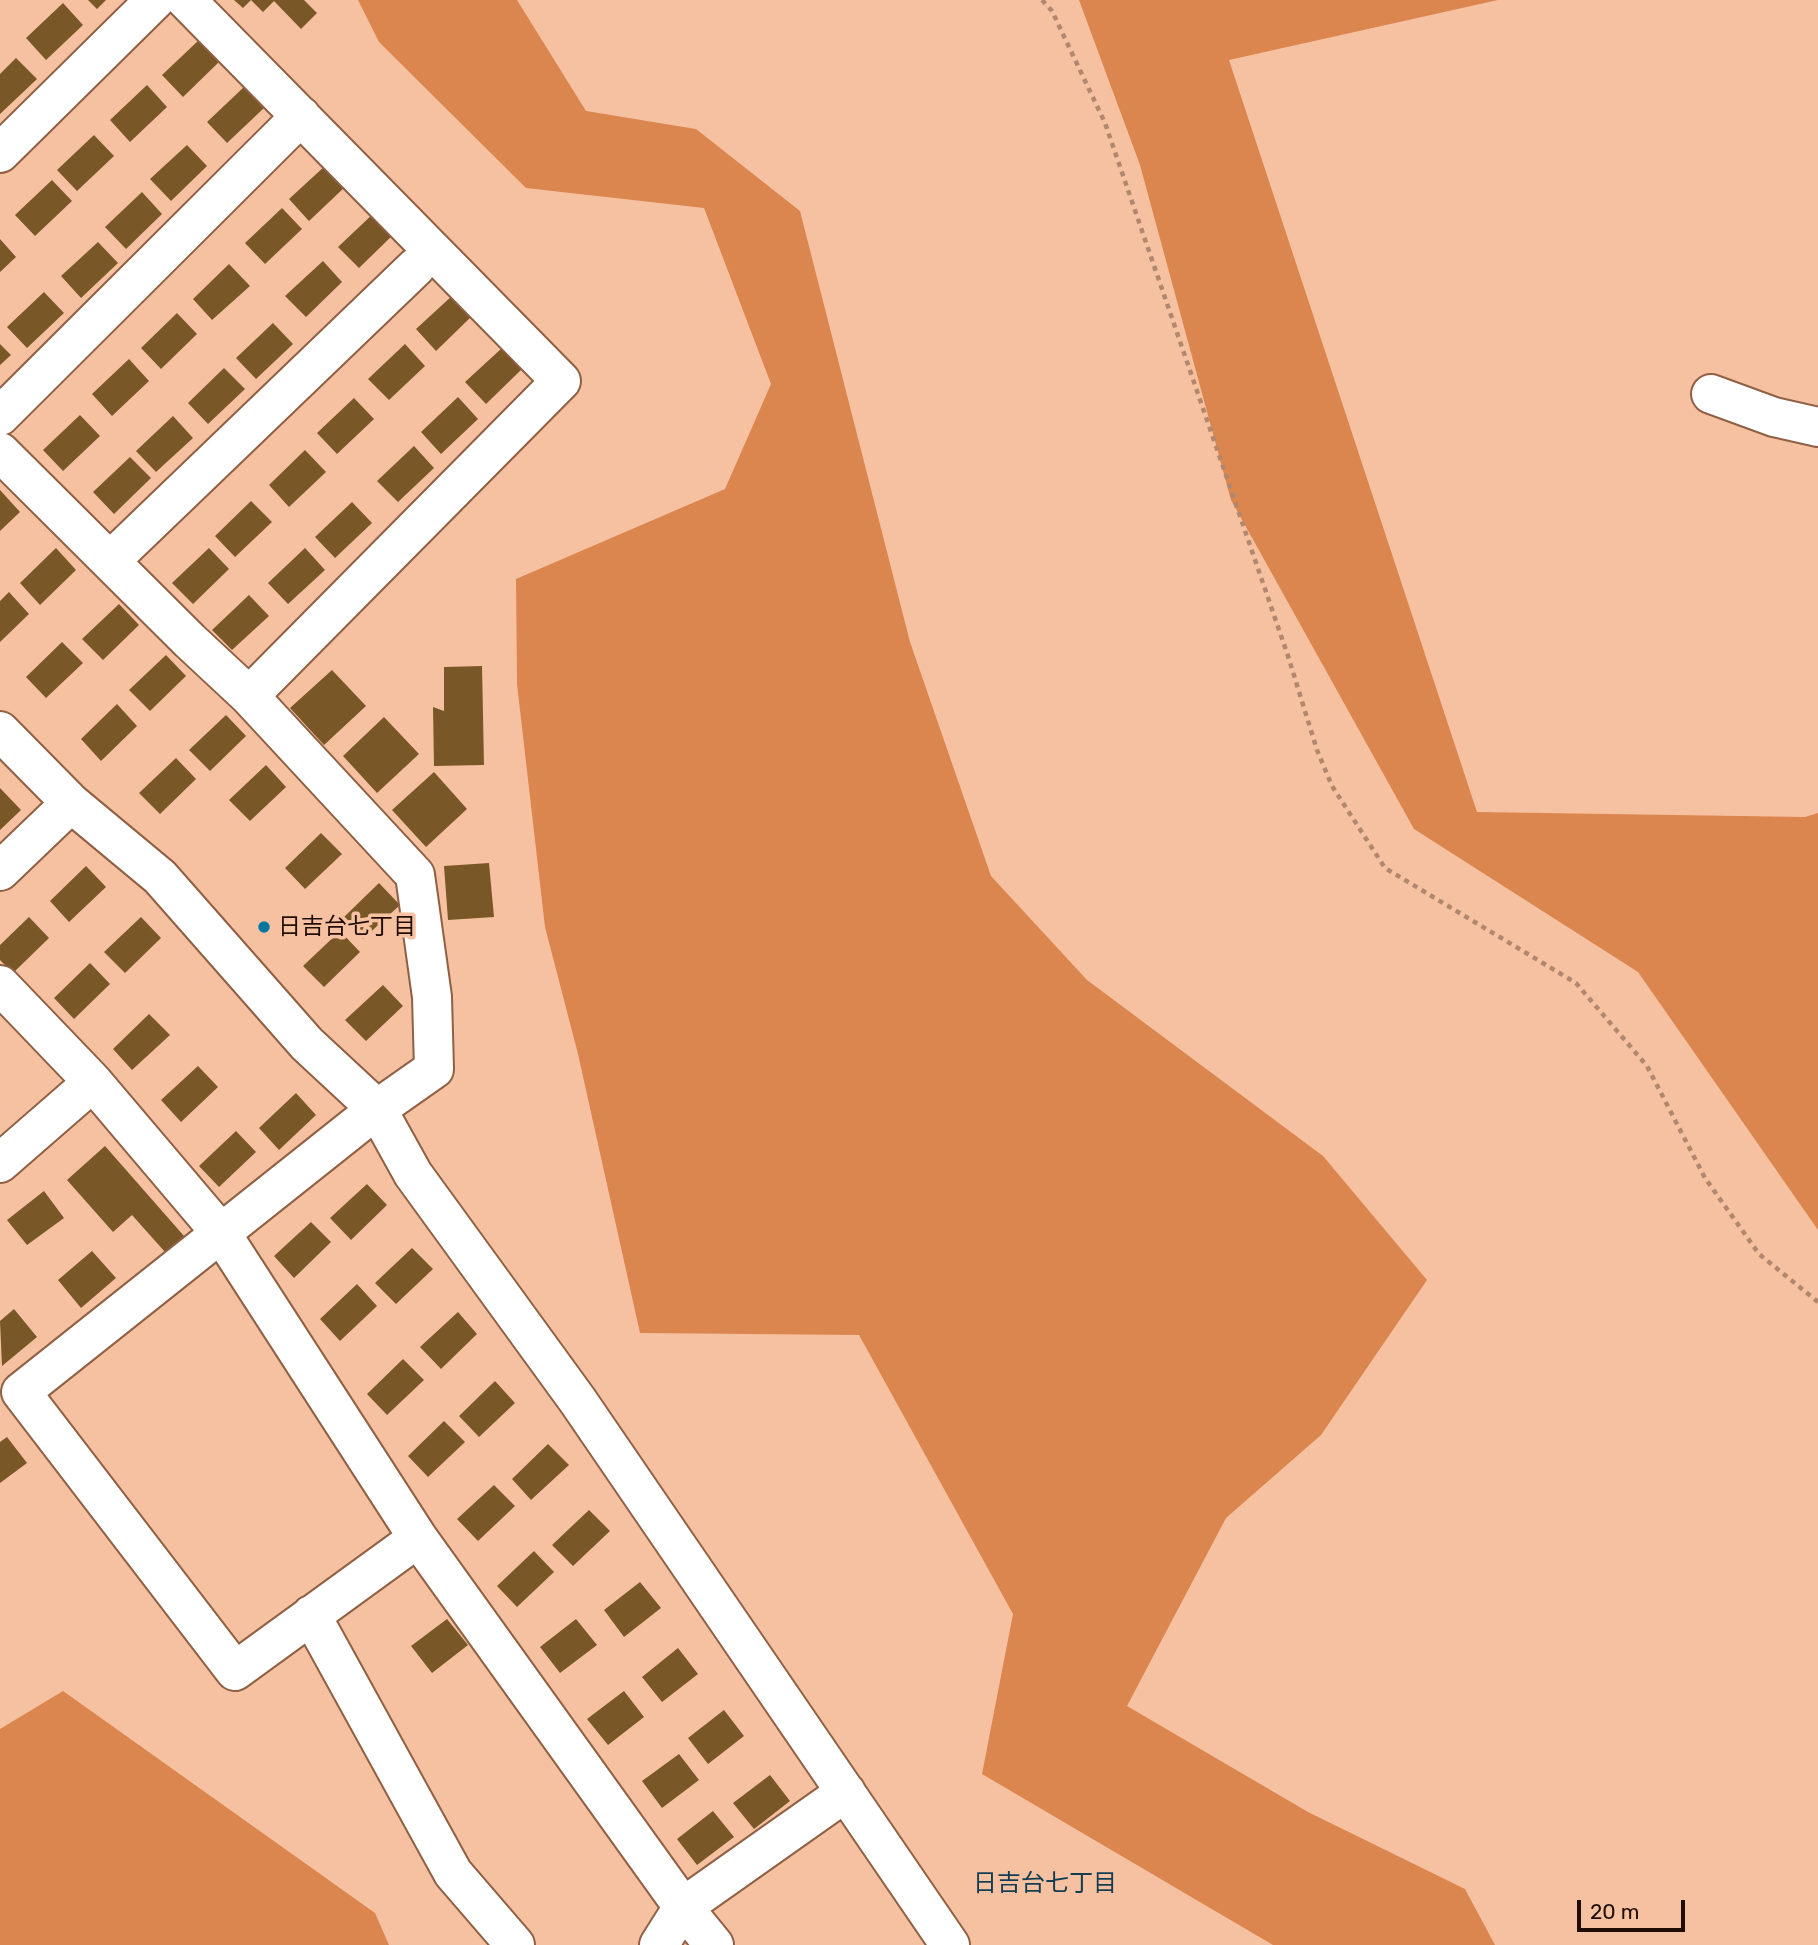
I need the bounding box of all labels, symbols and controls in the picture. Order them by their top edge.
place label: 日吉台七丁目 [278,913,416,941]
marker: 日吉台七丁目 [256,919,272,935]
district label: 日吉台七丁目 [973,1870,1117,1898]
scale bar [1580,1885,1688,1929]
text: 20 m [1590,1899,1639,1924]

